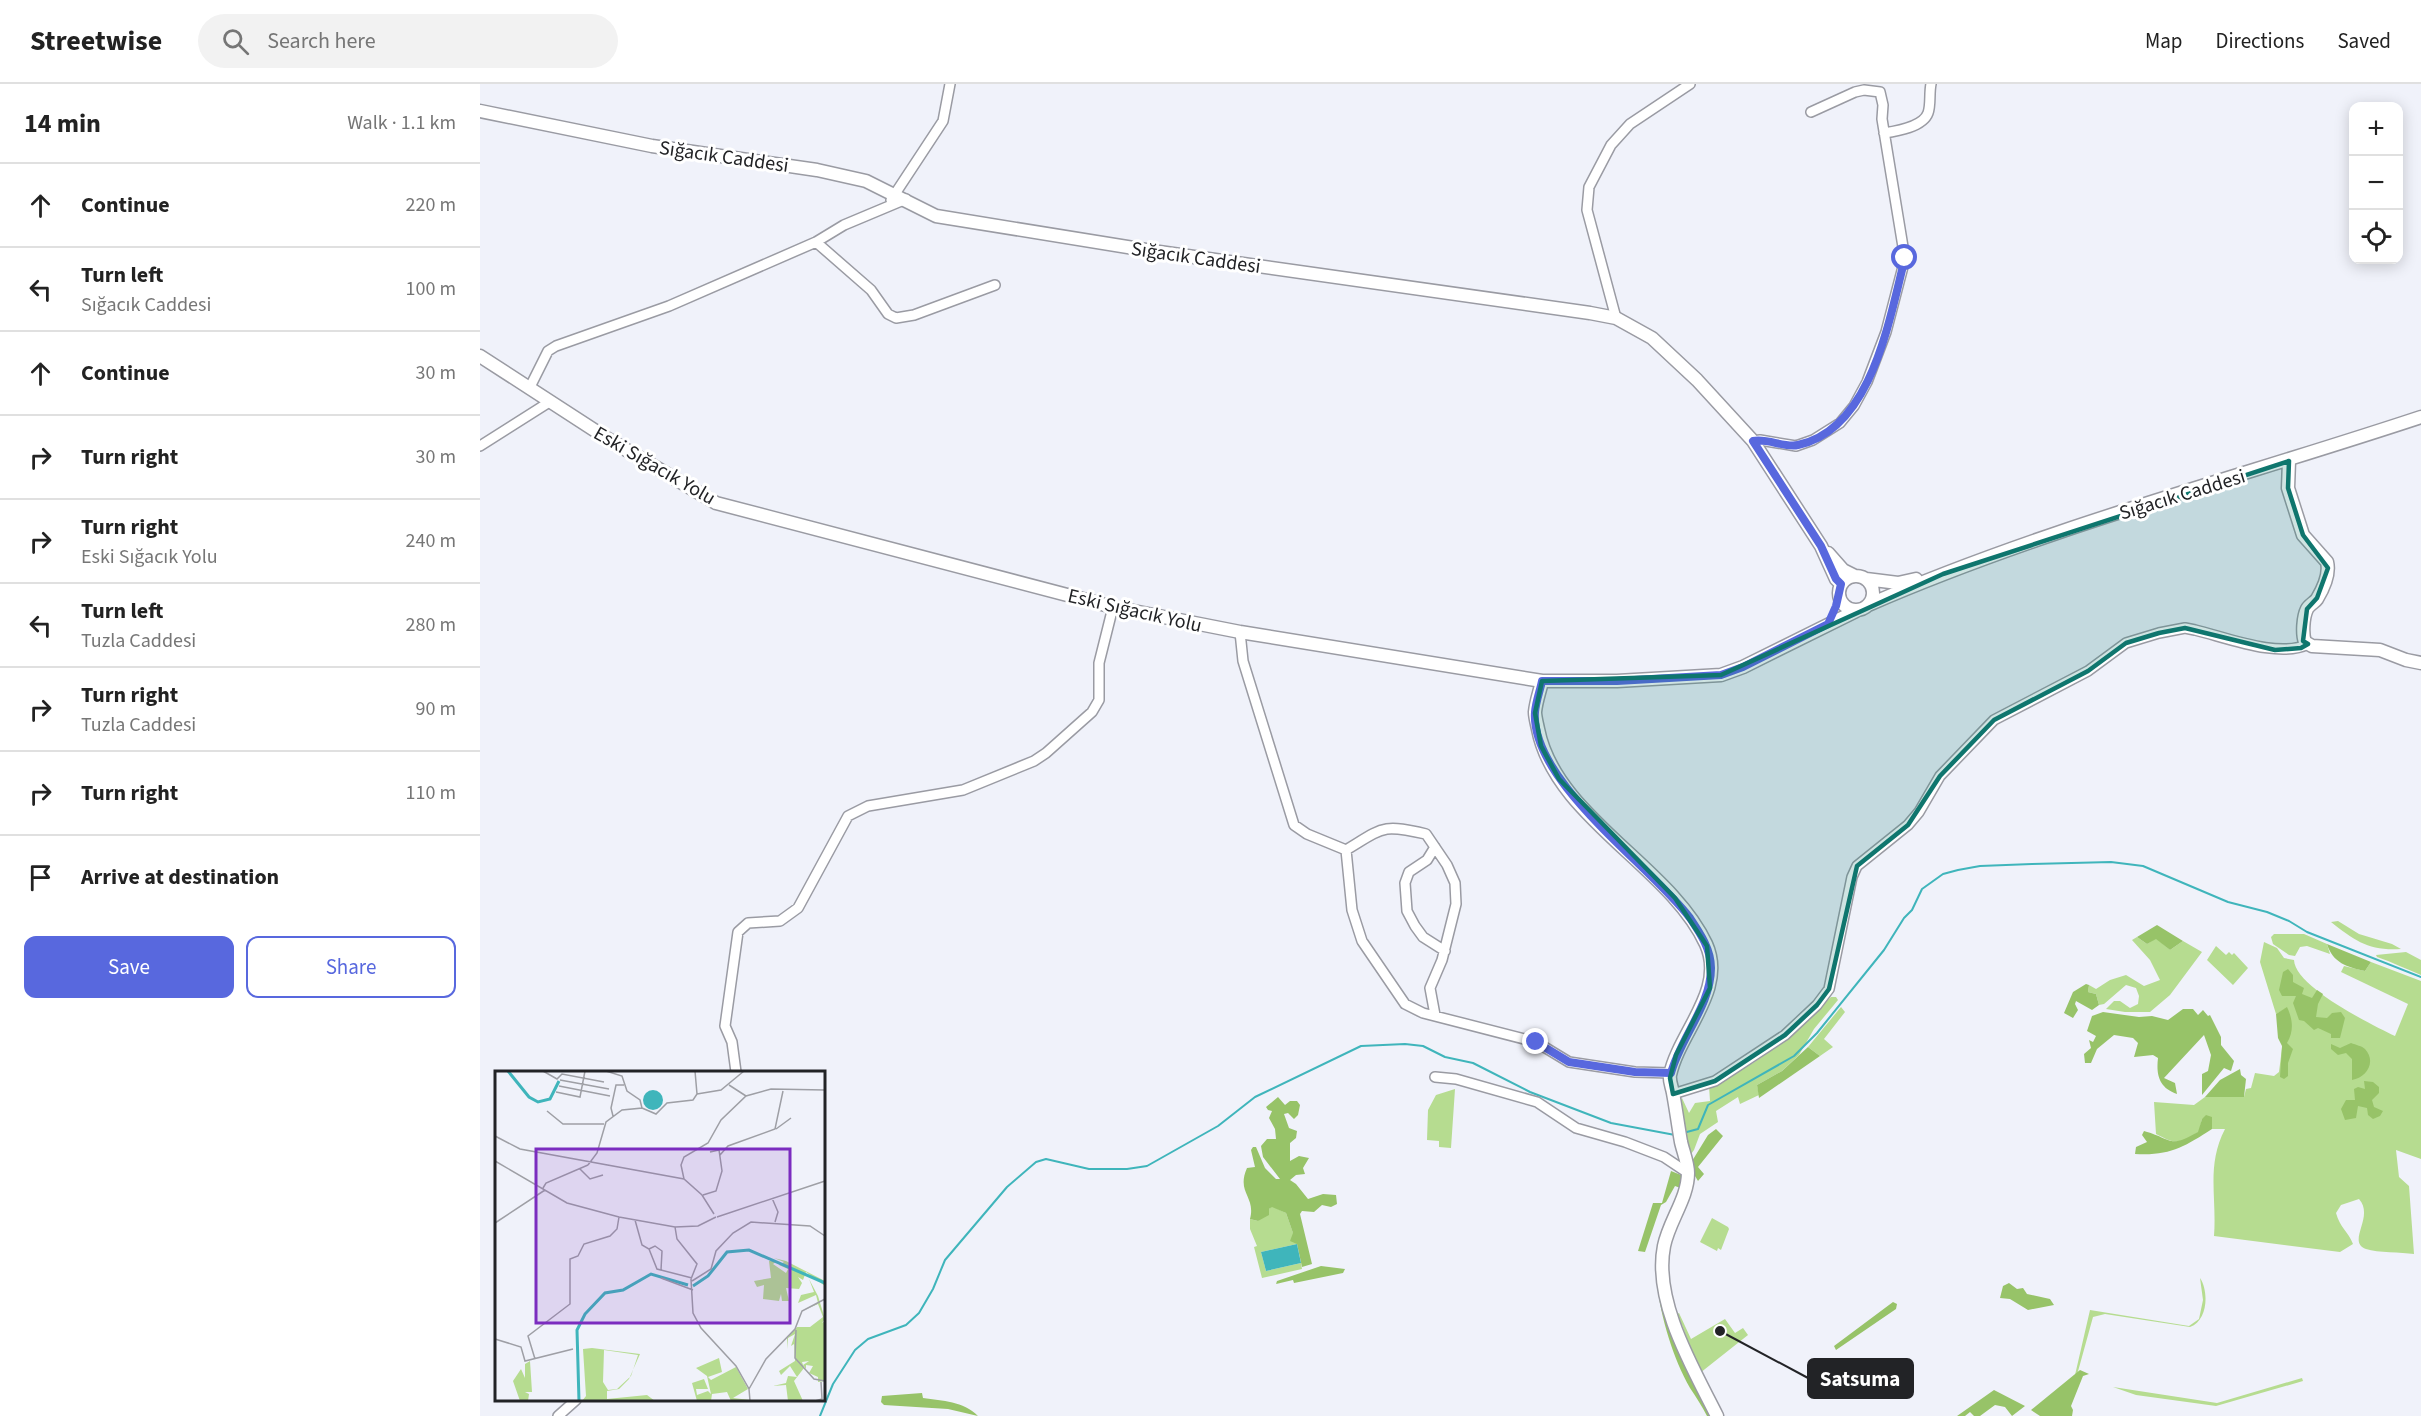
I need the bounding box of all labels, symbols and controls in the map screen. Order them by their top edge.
search box [198,14,618,68]
text: Streetwise [30,21,162,61]
icon: search [219,25,252,58]
text: Search here [267,25,376,57]
text: Map [2145,26,2183,56]
text: Directions [2216,26,2304,56]
text: Saved [2337,26,2391,56]
map controls [2349,102,2403,264]
button: + [2349,102,2403,156]
text: 14 min [24,105,101,142]
text: Walk · 1.1 km [347,109,456,137]
street label: Sığacık Caddesi [657,134,790,180]
button: − [2349,156,2403,210]
icon: ahead [24,189,57,222]
text: Continue [81,189,170,221]
text: 220 m [406,191,456,219]
button: locate [2349,210,2403,264]
street label: Sığacık Caddesi [1129,235,1262,281]
route start [1891,244,1917,270]
text: Turn left [81,259,163,291]
icon: left [24,273,57,306]
text: 100 m [406,275,456,303]
text: Sığacık Caddesi [81,291,211,319]
icon: ahead [24,357,57,390]
text: Continue [81,357,170,389]
text: 30 m [416,359,456,387]
street label: Eski Sığacık Yolu [588,420,721,512]
icon: right [24,441,57,474]
text: Turn right [81,441,178,473]
text: 30 m [416,443,456,471]
street label: Sığacık Caddesi [2116,463,2249,527]
text: Turn right [81,511,178,543]
icon: right [24,525,57,558]
text: 240 m [406,527,456,555]
text: Eski Sığacık Yolu [81,543,218,571]
street label: Eski Sığacık Yolu [1065,582,1205,640]
text: Turn left [81,595,163,627]
icon: left [24,609,57,642]
text: 280 m [406,611,456,639]
text: Tuzla Caddesi [81,627,196,655]
text: Turn right [81,679,178,711]
icon: right [24,693,57,726]
text: 90 m [416,695,456,723]
text: Tuzla Caddesi [81,711,196,739]
icon: right [24,777,57,810]
text: Turn right [81,777,178,809]
text: 110 m [406,779,456,807]
icon: arrive [24,861,57,894]
text: Arrive at destination [81,861,279,893]
button: Save [24,936,234,998]
button: Share [246,936,456,998]
route end [1522,1028,1548,1054]
inset map [495,1071,825,1401]
callout: Satsuma [1808,1359,1913,1398]
text: Satsuma [1820,1364,1900,1394]

